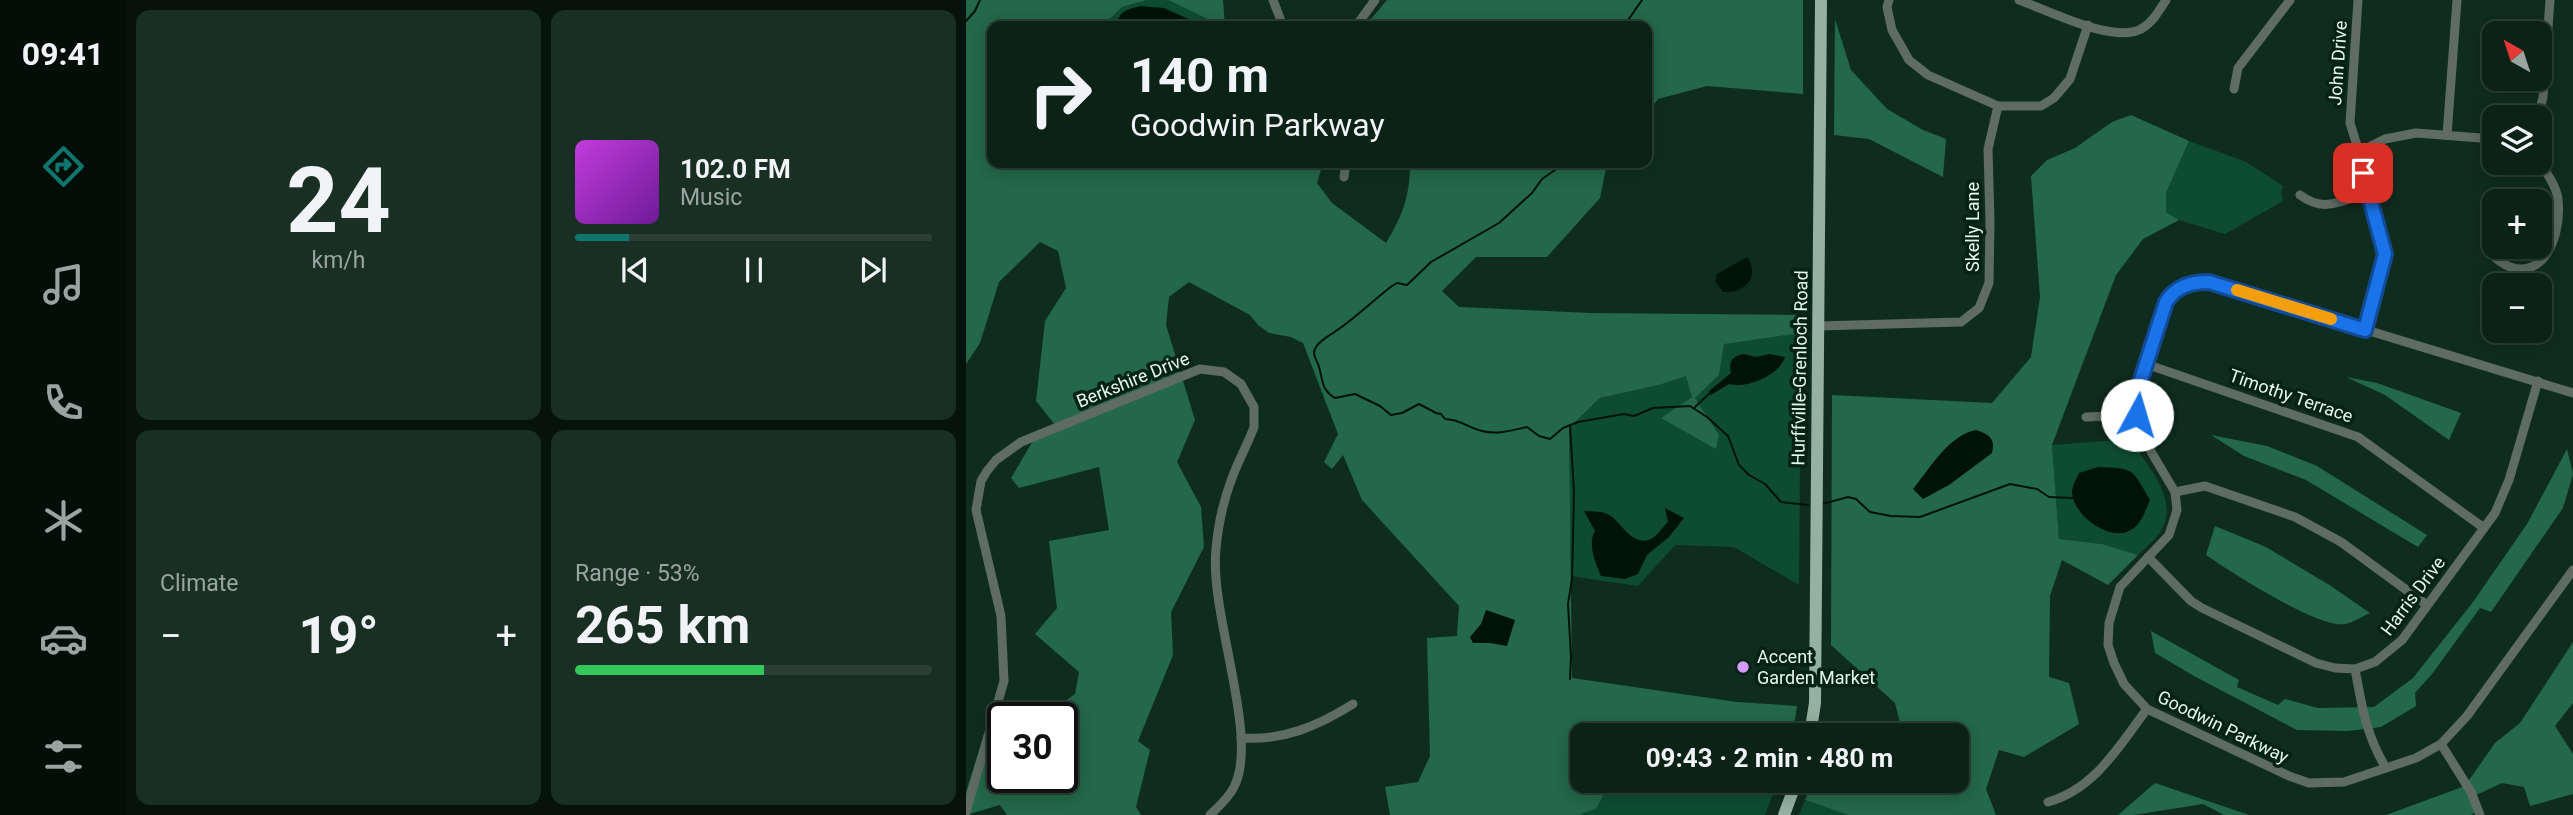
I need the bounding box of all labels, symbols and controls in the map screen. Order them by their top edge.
street label: John Drive [2324,20,2351,106]
north arrow [2482,21,2552,91]
map controls [2482,21,2552,343]
text: 09:41 [22,35,104,73]
text: 140 m [1130,47,1269,104]
icon: right [1015,49,1106,140]
button: layers [2482,105,2552,175]
text: Goodwin Parkway [1130,106,1385,144]
icon: directions [39,142,88,191]
pin [2333,143,2393,203]
text: 24 [286,148,391,254]
text: 102.0 FM [680,154,791,184]
icon: arrive [2344,154,2382,192]
street label: Skelly Lane [1962,182,1983,272]
text: Music [680,184,742,211]
button: + [2482,189,2552,259]
text: km/h [312,247,366,274]
icon: previous [616,251,654,289]
icon: pause [735,251,773,289]
icon: next [854,251,892,289]
icon: music [39,260,88,309]
street label: Hurffville-Grenloch Road [1787,270,1812,466]
button: − [2482,273,2552,343]
street label: Berkshire Drive [1073,347,1192,412]
street label: Timothy Terrace [2226,364,2356,427]
icon: phone [39,378,88,427]
position arrow [2100,378,2174,452]
icon: climate [39,496,88,545]
street label: Harris Drive [2376,552,2449,639]
text: Range · 53% [575,560,700,587]
text: Climate [160,570,239,597]
text: 265 km [575,595,750,656]
text: 19° [299,605,379,666]
icon: car [39,614,88,663]
text: − [160,614,182,658]
text: + [495,614,517,658]
place label: Accent Garden Market [1757,646,1875,688]
marker: Accent Garden Market [1735,659,1751,675]
street label: Goodwin Parkway [2154,686,2293,768]
speed limit sign: 30 [987,702,1078,793]
icon: filters [39,732,88,781]
text: 09:43 · 2 min · 480 m [1646,743,1893,773]

